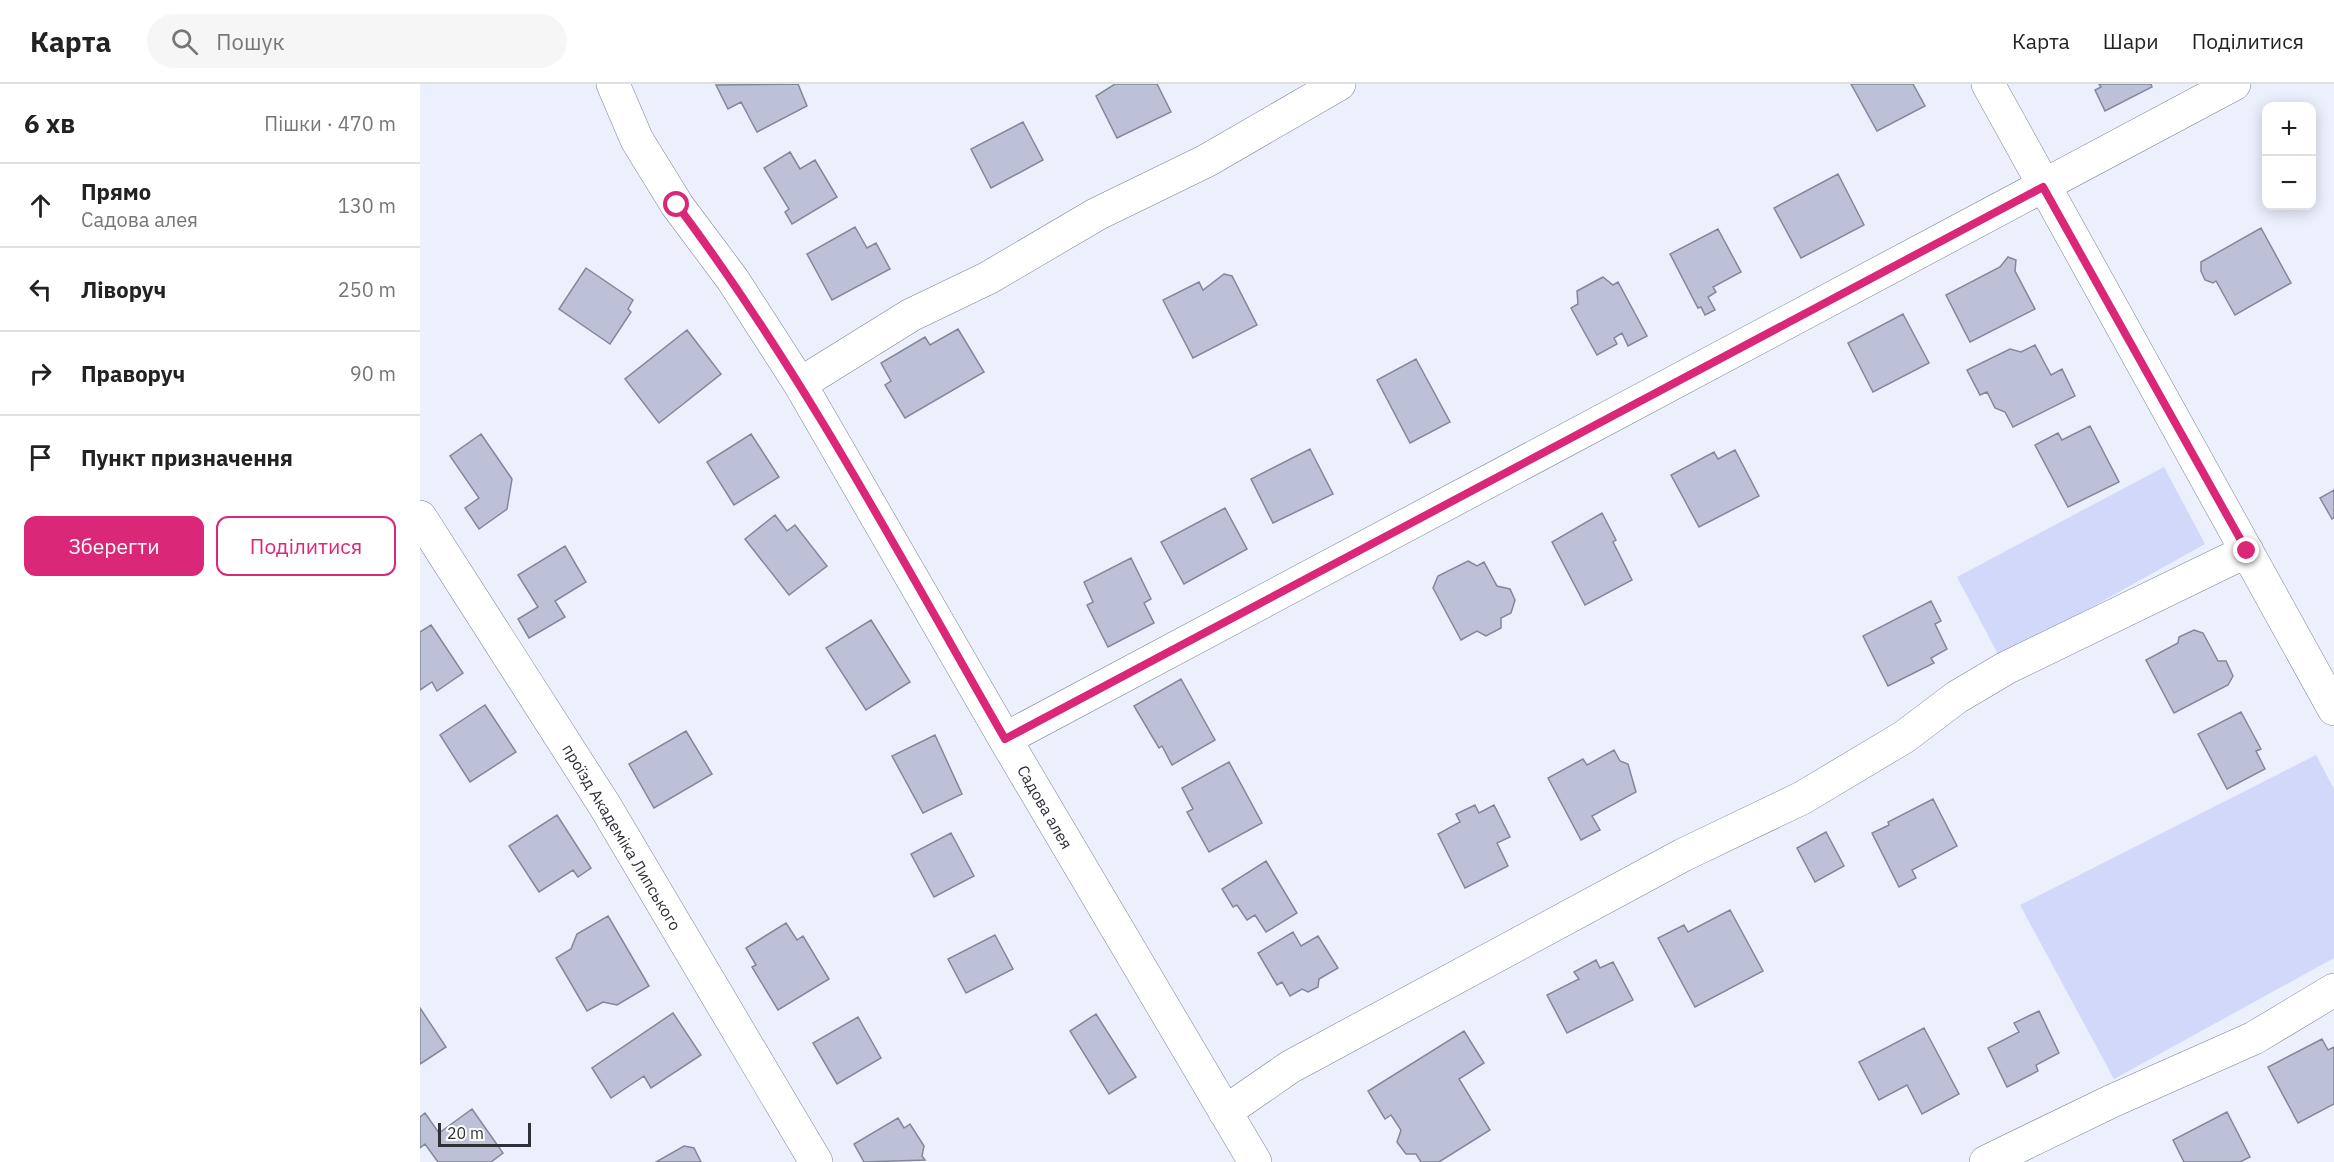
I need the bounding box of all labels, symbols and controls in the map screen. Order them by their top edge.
search box [147,14,567,68]
text: Карта [30,23,111,60]
icon: search [168,25,201,58]
text: Пошук [216,27,285,56]
text: Карта [2012,27,2070,55]
text: Шари [2103,27,2159,55]
text: Поділитися [2192,27,2304,55]
map controls [2262,102,2316,210]
button: + [2262,102,2316,156]
text: 6 хв [24,106,75,140]
text: Пішки · 470 m [264,110,396,137]
button: − [2262,156,2316,210]
text: Прямо [81,177,151,206]
icon: ahead [24,189,57,222]
route start [663,191,689,217]
text: 130 m [338,192,396,219]
text: Садова алея [81,206,198,233]
icon: left [24,273,57,306]
text: Ліворуч [81,275,166,304]
text: 250 m [338,276,396,303]
icon: right [24,357,57,390]
text: Праворуч [81,359,185,388]
text: 90 m [350,360,396,387]
icon: arrive [24,441,57,474]
text: Пункт призначення [81,443,293,472]
button: Зберегти [24,516,204,576]
button: Поділитися [216,516,396,576]
route end [2233,537,2259,563]
street label: проїзд Академіка Липського [558,740,686,934]
street label: Садова алея [1013,761,1077,853]
scale bar [438,1120,531,1148]
text: 20 m [447,1123,484,1143]

